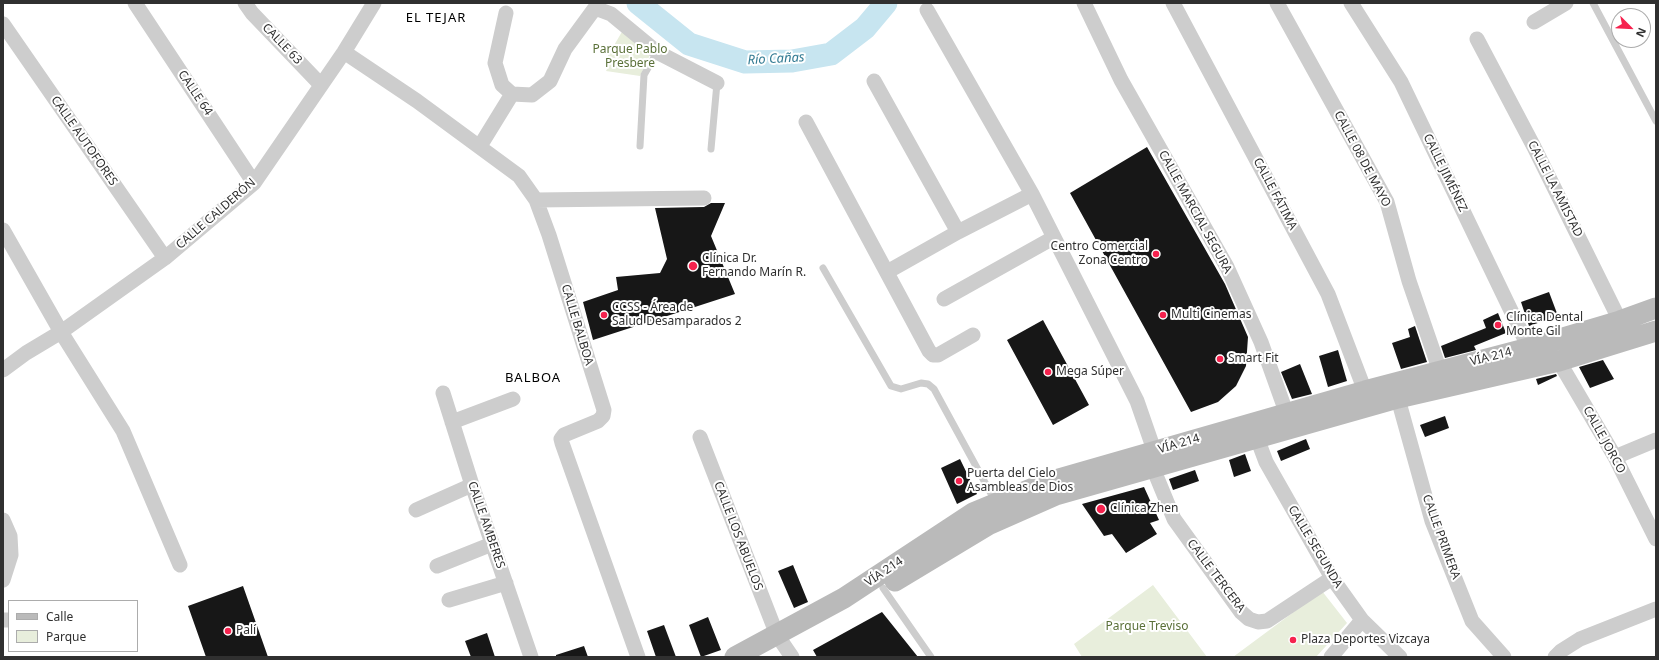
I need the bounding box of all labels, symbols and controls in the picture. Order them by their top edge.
north arrow [1611,8,1651,48]
district label: EL TEJAR [406,10,466,26]
street label: CALLE 63 [259,21,305,67]
text: N [1633,26,1650,40]
park label: Parque Pablo Presbere [592,43,668,71]
water label: Río Cañas [747,50,805,68]
street label: CALLE 64 [175,68,215,118]
street label: CALLE AUTOFORES [48,93,120,189]
street label: CALLE 08 DE MAYO [1331,108,1393,210]
street label: CALLE JIMÉNEZ [1420,132,1470,214]
street label: CALLE LA AMISTAD [1524,138,1586,240]
street label: CALLE MARCIAL SEGURA [1155,148,1235,276]
street label: CALLE FÁTIMA [1250,155,1300,233]
street label: CALLE CALDERÓN [173,176,259,252]
place label: Centro Comercial Zona Centro [1051,240,1148,268]
marker: Centro Comercial Zona Centro [1151,249,1161,259]
place label: Clínica Dr. Fernando Marín R. [702,252,806,280]
marker: Clínica Dr. Fernando Marín R. [687,260,699,272]
street label: CALLE BALBOA [558,283,596,367]
place label: CCSS - Área de Salud Desamparados 2 [612,301,741,329]
place label: Multi Cinemas [1171,308,1252,322]
marker: CCSS - Área de Salud Desamparados 2 [599,310,609,320]
marker: Multi Cinemas [1158,310,1168,320]
place label: Clínica Dental Monte Gil [1506,311,1583,339]
marker: Clínica Dental Monte Gil [1493,320,1503,330]
street label: VÍA 214 [1469,345,1513,369]
place label: Smart Fit [1228,352,1279,366]
marker: Smart Fit [1215,354,1225,364]
place label: Mega Súper [1056,365,1124,379]
marker: Mega Súper [1043,367,1053,377]
district label: BALBOA [505,370,561,386]
street label: CALLE JORCO [1580,404,1628,476]
street label: VÍA 214 [1157,431,1201,457]
place label: Puerta del Cielo Asambleas de Dios [967,467,1073,495]
marker: Puerta del Cielo Asambleas de Dios [954,476,964,486]
street label: CALLE AMBERES [464,479,508,571]
street label: CALLE LOS ABUELOS [711,479,765,593]
street label: CALLE PRIMERA [1419,493,1463,581]
place label: Clínica Zhen [1110,502,1178,516]
marker: Clínica Zhen [1095,503,1107,515]
street label: CALLE SEGUNDA [1285,503,1345,591]
street label: CALLE TERCERA [1184,537,1248,615]
street label: VÍA 214 [862,554,906,590]
legend [8,600,138,652]
text: Calle [46,608,73,625]
park label: Parque Treviso [1106,620,1188,634]
place label: Palí [236,624,256,638]
marker: Palí [223,626,233,636]
text: Parque [46,628,86,645]
place label: Plaza Deportes Vizcaya [1301,633,1430,647]
marker: Plaza Deportes Vizcaya [1288,635,1298,645]

